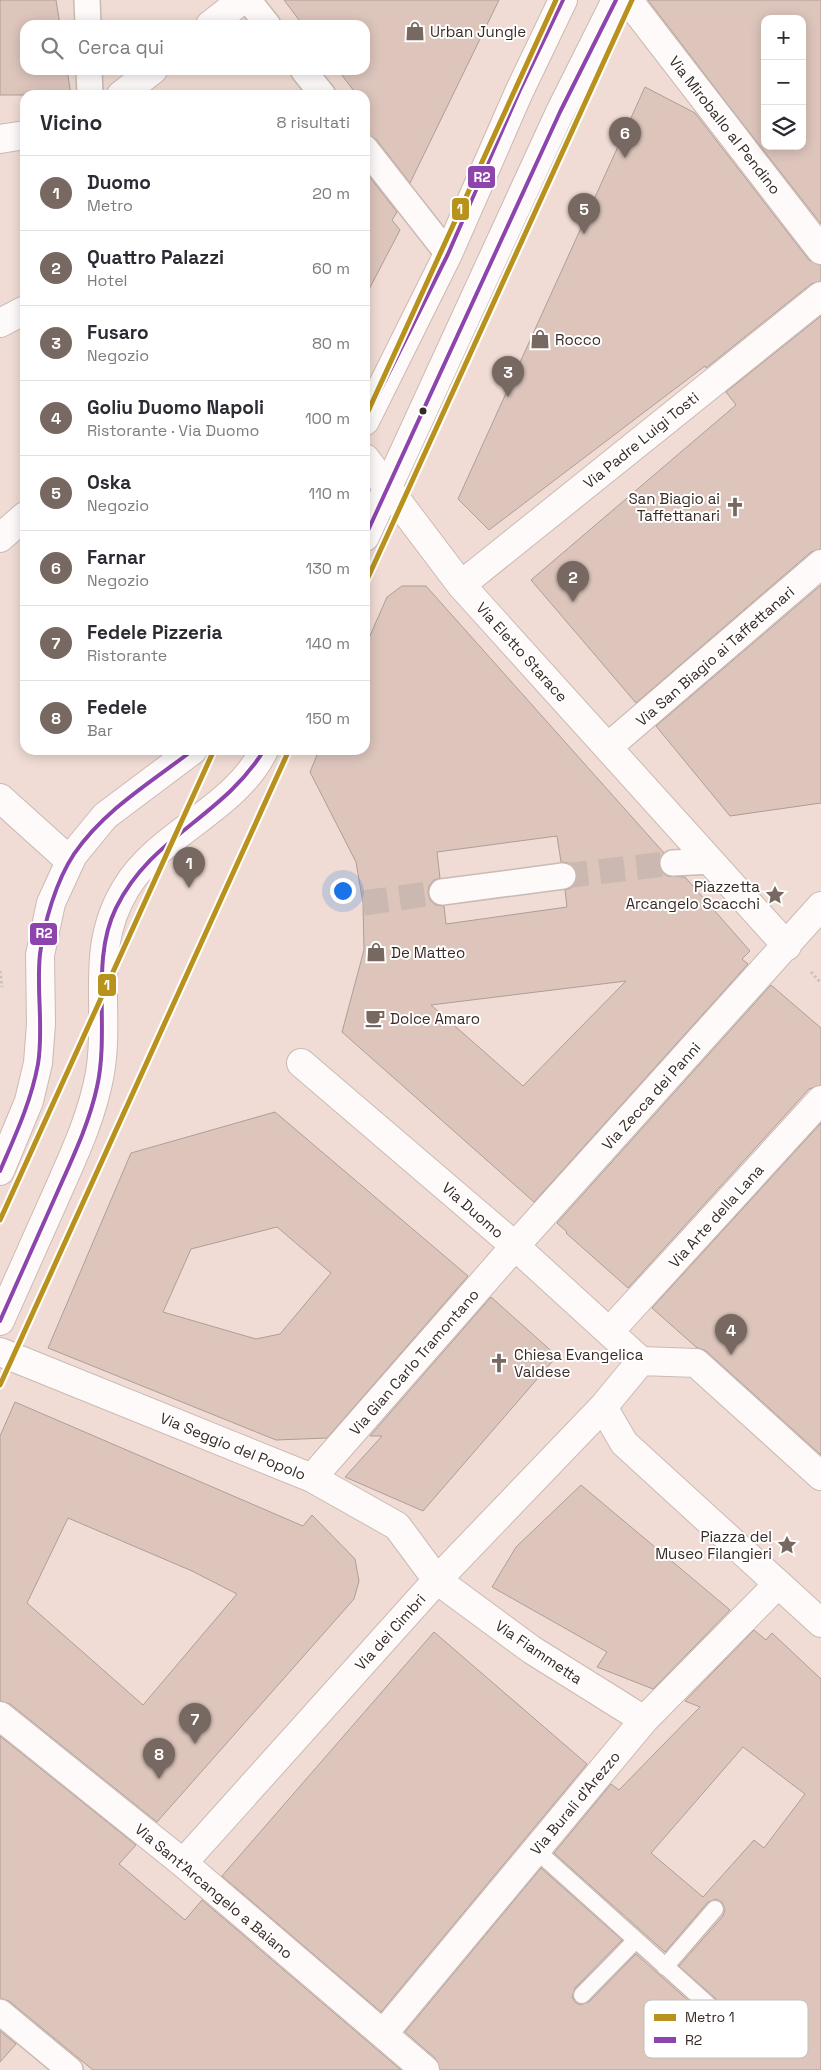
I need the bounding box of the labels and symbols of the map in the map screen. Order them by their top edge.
shop icon: Urban Jungle [404,20,426,42]
place label: Urban Jungle [430,22,526,41]
street label: Via Miroballo al Pendino [665,52,785,198]
pin: 6 [609,117,641,158]
line badge: R2 [467,165,496,189]
text: R2 [473,168,491,186]
pin: 5 [568,193,600,234]
line badge: 1 [451,197,470,221]
text: 1 [457,200,463,218]
shop icon: Rocco [529,328,551,350]
place label: Rocco [555,330,601,349]
pin: 3 [492,356,524,397]
street label: Via Padre Luigi Tosti [579,388,703,492]
unlabelled marker [418,406,428,416]
place label: San Biagio ai Taffettanari [628,489,720,525]
church icon: San Biagio ai Taffettanari [724,496,746,518]
pin: 2 [557,561,589,602]
street label: Via San Biagio ai Taffettanari [632,582,798,730]
street label: Via Eletto Starace [472,598,572,706]
pin: 1 [173,847,205,888]
place label: Piazzetta Arcangelo Scacchi [626,877,760,913]
your location [330,878,356,904]
place icon: Piazzetta Arcangelo Scacchi [764,884,786,906]
line badge: R2 [29,922,58,946]
text: R2 [35,924,53,942]
shop icon: De Matteo [365,941,387,963]
place label: De Matteo [391,943,465,962]
line badge: 1 [97,973,117,997]
text: 1 [104,976,110,994]
cafe icon: Dolce Amaro [364,1007,386,1029]
place label: Dolce Amaro [390,1009,480,1028]
street label: Via Zecca dei Panni [598,1038,704,1154]
street label: Via Arte della Lana [665,1160,768,1272]
street label: Via Duomo [438,1178,508,1242]
street label: Via Gian Carlo Tramontano [345,1285,483,1439]
pin: 4 [715,1314,747,1355]
place label: Chiesa Evangelica Valdese [514,1345,644,1381]
church icon: Chiesa Evangelica Valdese [488,1352,510,1374]
street label: Via Seggio del Popolo [157,1408,309,1484]
place label: Piazza del Museo Filangieri [655,1527,772,1563]
place icon: Piazza del Museo Filangieri [776,1534,798,1556]
street label: Via dei Cimbri [351,1590,429,1674]
street label: Via Fiammetta [492,1616,586,1688]
pin: 7 [179,1703,211,1744]
pin: 8 [143,1738,175,1779]
street label: Via Burali d'Arezzo [526,1747,624,1859]
street label: Via Sant'Arcangelo a Baiano [131,1819,297,1963]
legend [644,2000,808,2058]
text: Metro 1 [685,2008,735,2026]
text: R2 [685,2031,702,2049]

